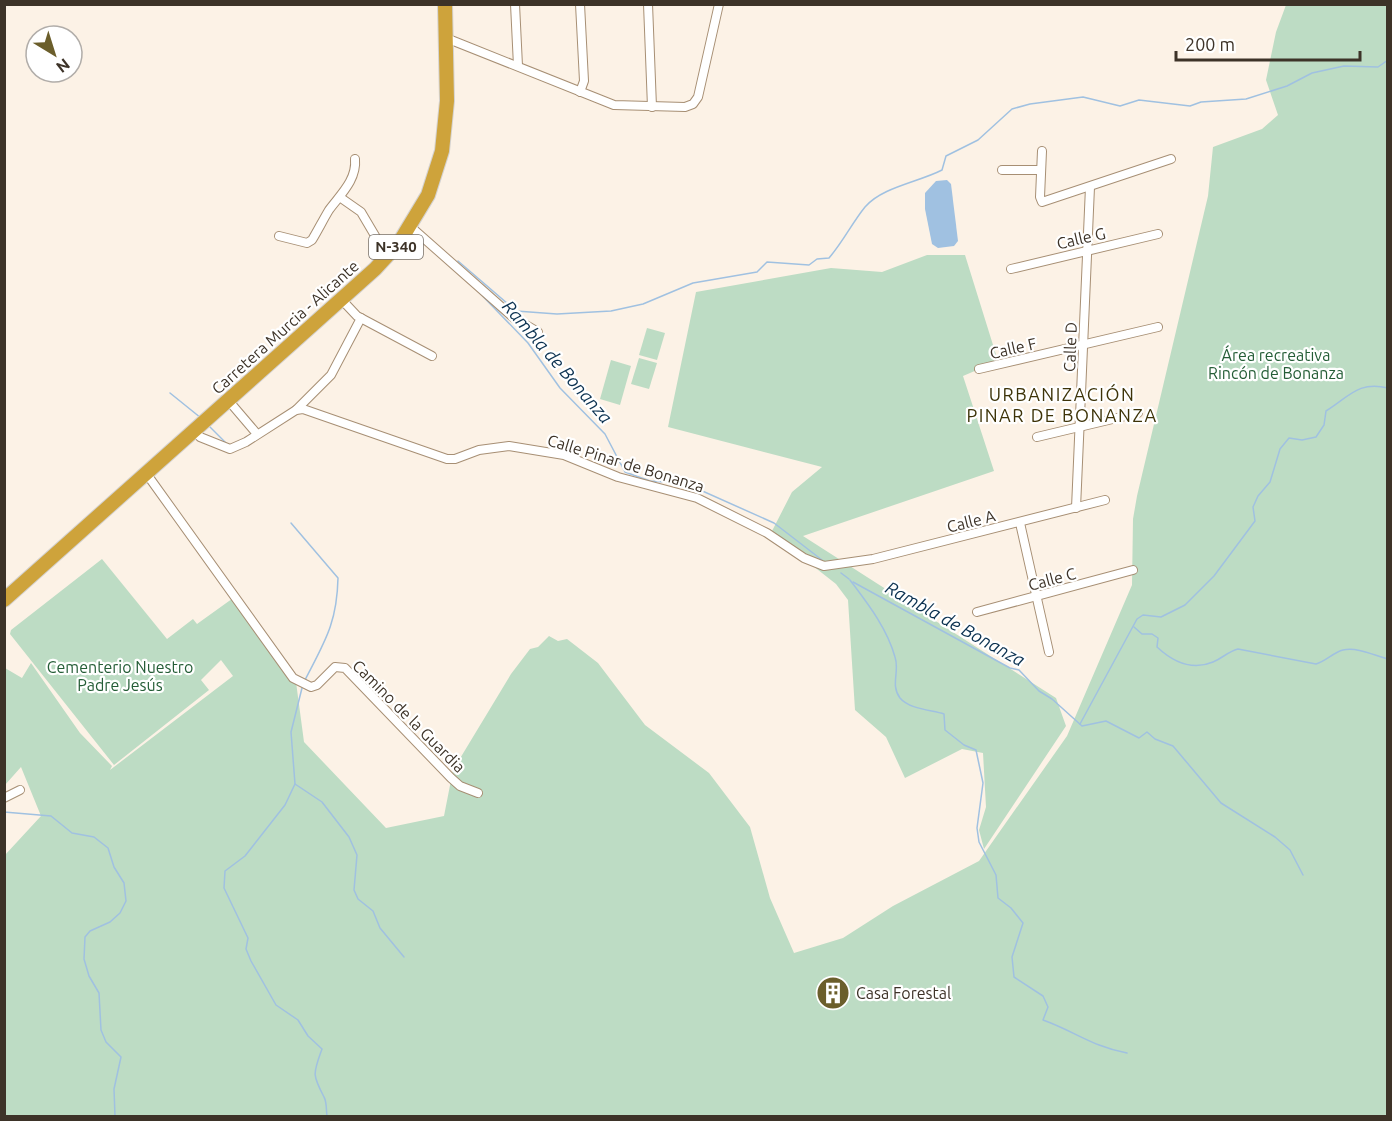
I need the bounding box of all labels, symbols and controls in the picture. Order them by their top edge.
north arrow [24,24,84,84]
scale bar [1176,24,1360,62]
text: 200 m [1185,34,1235,54]
text: N [53,55,73,77]
street label: Calle G [1055,224,1107,252]
road number: N-340 [369,235,423,259]
street label: Carretera Murcia - Alicante [208,256,362,398]
water label: Rambla de Bonanza [499,296,617,427]
street label: Calle D [1060,322,1080,372]
street label: Calle F [988,334,1038,362]
park label: Área recreativa Rincón de Bonanza [1208,344,1344,382]
district label: URBANIZACIÓN PINAR DE BONANZA [966,383,1158,425]
street label: Calle Pinar de Bonanza [545,431,707,495]
street label: Calle A [945,506,998,536]
street label: Calle C [1026,564,1078,594]
water label: Rambla de Bonanza [882,577,1029,670]
street label: Camino de la Guardia [349,656,469,776]
park label: Cementerio Nuestro Padre Jesús [47,658,193,694]
building icon: Casa Forestal [815,975,851,1011]
place label: Casa Forestal [856,984,951,1002]

